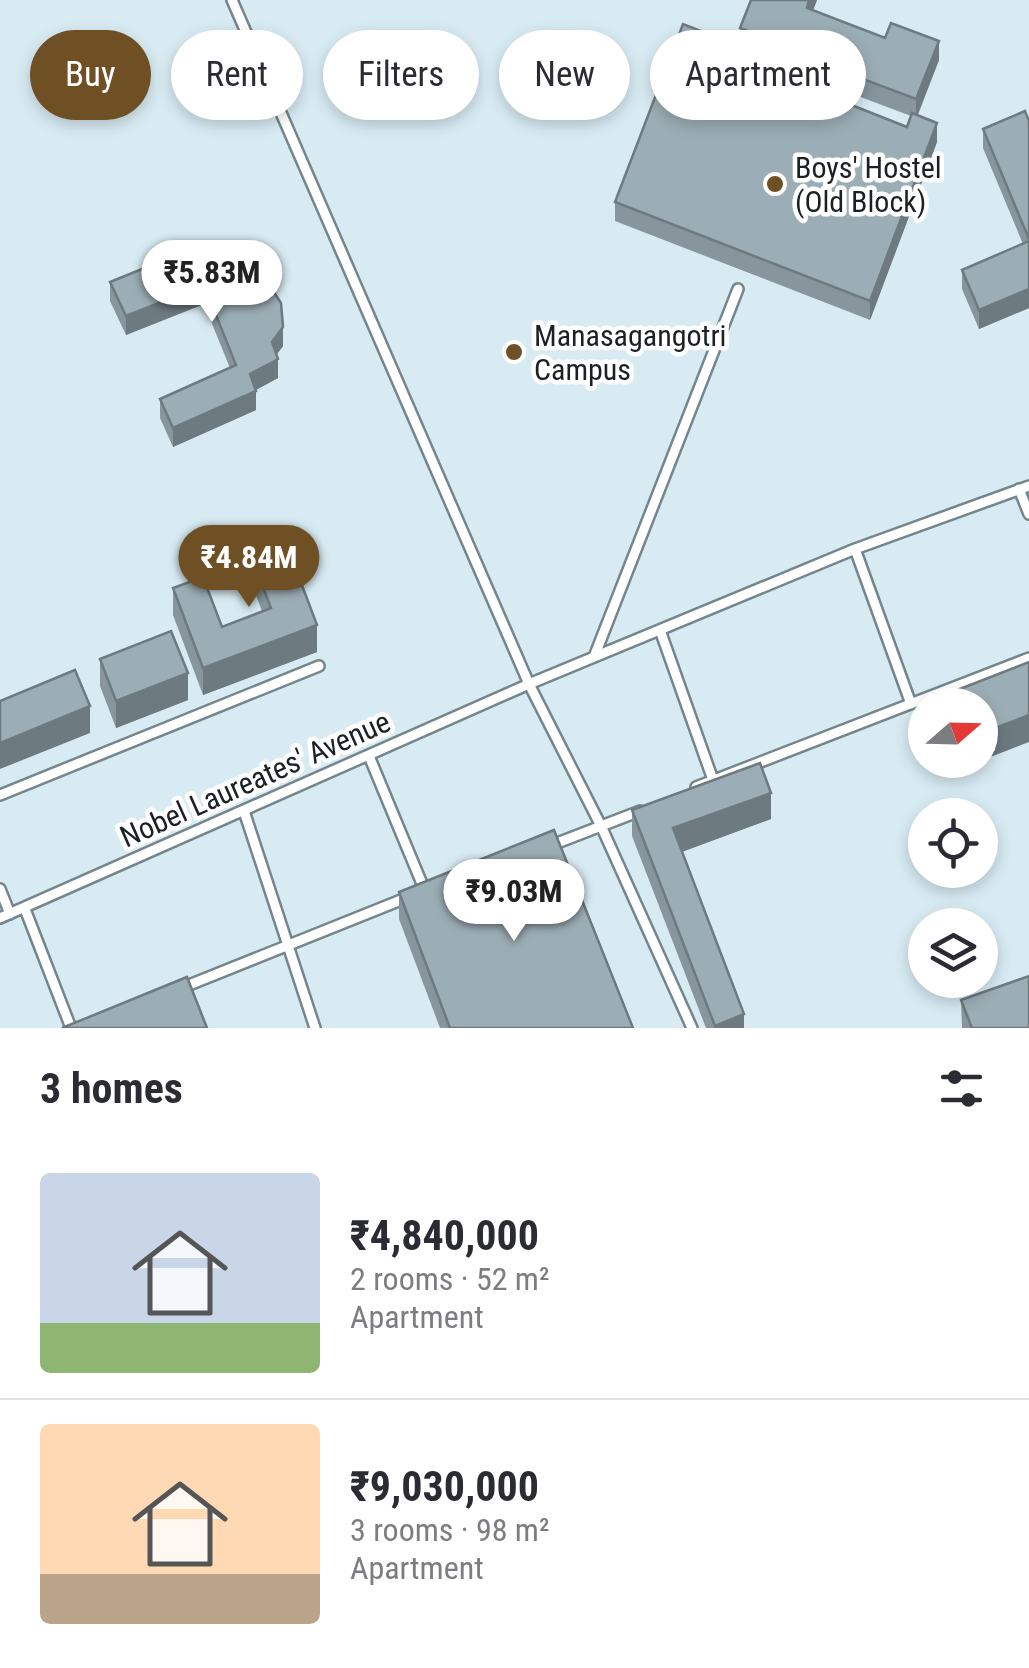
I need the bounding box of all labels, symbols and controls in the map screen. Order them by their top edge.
chip: Buy [30,30,151,120]
chip: Rent [171,30,303,120]
chip: Filters [323,30,479,120]
chip: New [499,30,630,120]
chip: Apartment [650,30,866,120]
place label: Boys' Hostel (Old Block) [795,150,942,219]
marker: Boys' Hostel (Old Block) [764,173,786,195]
pin: ₹5.83M [131,240,293,325]
text: ₹5.83M [163,253,261,291]
place label: Manasagangotri Campus [534,318,726,387]
marker: Manasagangotri Campus [503,341,525,363]
pin: ₹4.84M [168,525,330,610]
text: ₹4.84M [200,538,298,576]
north arrow [908,688,998,778]
map controls [908,688,998,998]
street label: Nobel Laureates' Avenue [115,704,395,854]
button: locate [908,798,998,888]
pin: ₹9.03M [433,859,595,944]
text: ₹9.03M [465,872,563,910]
button: layers [908,908,998,998]
icon: filters [934,1061,989,1116]
text: 3 homes [40,1064,183,1113]
text: ₹4,840,000 [350,1211,539,1260]
icon: home [120,1213,240,1333]
text: 2 rooms · 52 m² [350,1260,549,1298]
text: Apartment [350,1298,484,1336]
text: ₹9,030,000 [350,1462,539,1511]
icon: home [120,1464,240,1584]
text: 3 rooms · 98 m² [350,1511,549,1549]
text: Apartment [350,1549,484,1587]

